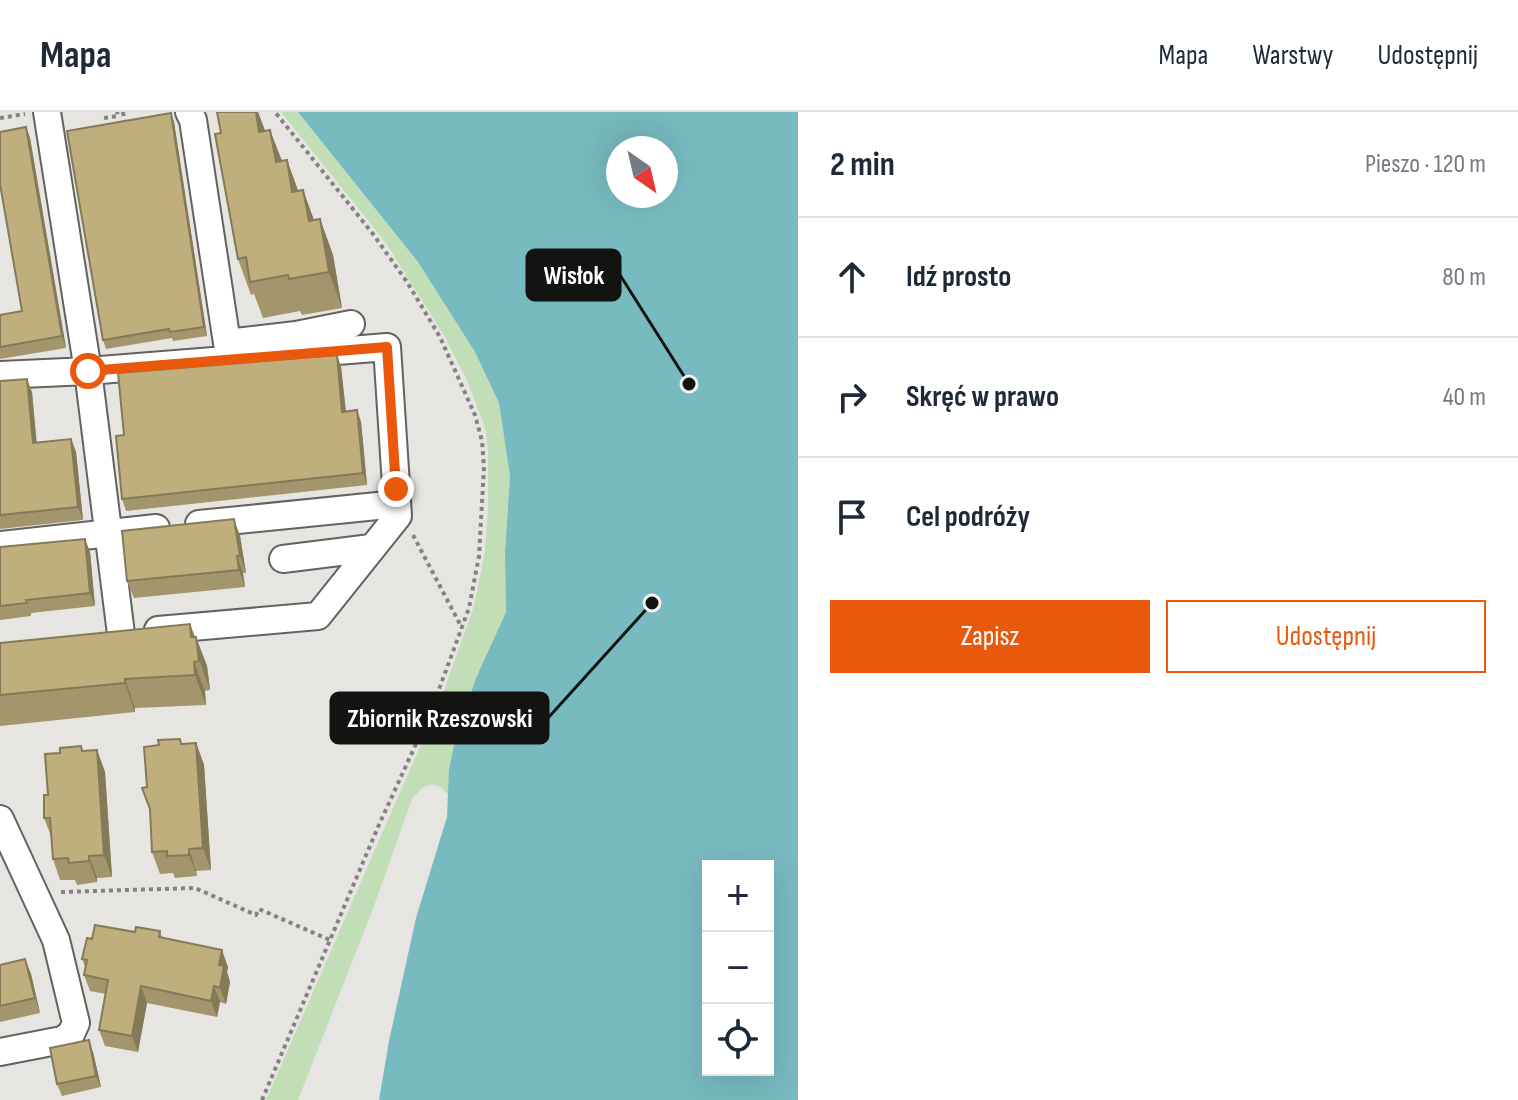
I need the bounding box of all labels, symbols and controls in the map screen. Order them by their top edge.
text: Mapa [40,33,112,78]
text: Mapa [1159,39,1208,72]
text: Warstwy [1252,39,1333,72]
text: Udostępnij [1377,39,1478,72]
north arrow [606,136,678,208]
text: 2 min [830,144,895,185]
text: Pieszo · 120 m [1365,149,1486,180]
callout: Wisłok [527,250,620,300]
icon: ahead [830,255,874,299]
text: Idź prosto [906,259,1011,295]
text: Wisłok [543,261,605,292]
text: 80 m [1442,262,1486,293]
route start [70,353,106,389]
icon: right [830,375,874,419]
text: Skręć w prawo [906,379,1059,415]
text: 40 m [1443,382,1486,413]
route end [378,471,414,507]
icon: arrive [830,495,874,539]
text: Cel podróży [906,499,1030,535]
button: Zapisz [830,600,1150,673]
button: Udostępnij [1166,600,1486,673]
callout: Zbiornik Rzeszowski [331,693,548,743]
text: Zbiornik Rzeszowski [347,704,533,735]
map controls [702,860,774,1076]
button: + [702,860,774,932]
button: − [702,932,774,1004]
button: locate [702,1004,774,1076]

